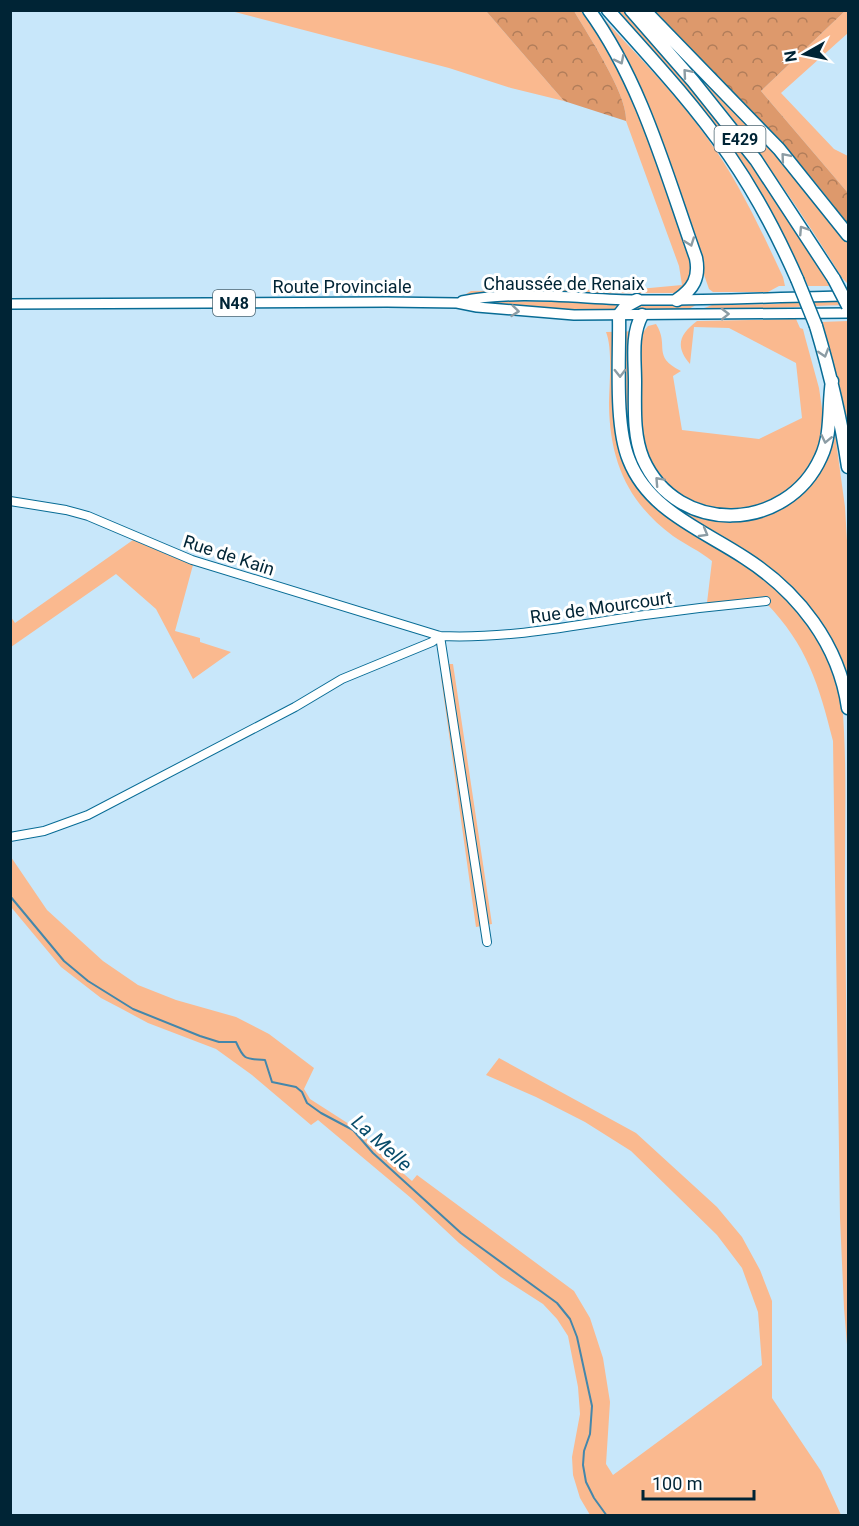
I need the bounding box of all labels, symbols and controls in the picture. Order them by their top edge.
north arrow [775,24,835,84]
text: N [780,49,801,63]
one-way arrow [613,54,624,65]
one-way arrow [683,70,694,80]
road number: E429 [714,126,766,152]
one-way arrow [782,153,793,164]
one-way arrow [799,226,810,237]
one-way arrow [683,236,696,247]
street label: Chaussée de Renaix [483,273,645,294]
street label: Route Provinciale [272,276,412,297]
road number: N48 [213,290,255,316]
one-way arrow [510,304,519,317]
one-way arrow [721,308,730,320]
one-way arrow [817,348,829,358]
one-way arrow [614,369,626,378]
one-way arrow [820,433,833,443]
one-way arrow [655,478,666,488]
one-way arrow [698,526,708,538]
street label: Rue de Kain [181,530,277,580]
street label: Rue de Mourcourt [529,587,673,627]
water label: La Melle [347,1110,417,1176]
scale bar [643,1463,754,1501]
text: 100 m [652,1473,703,1494]

